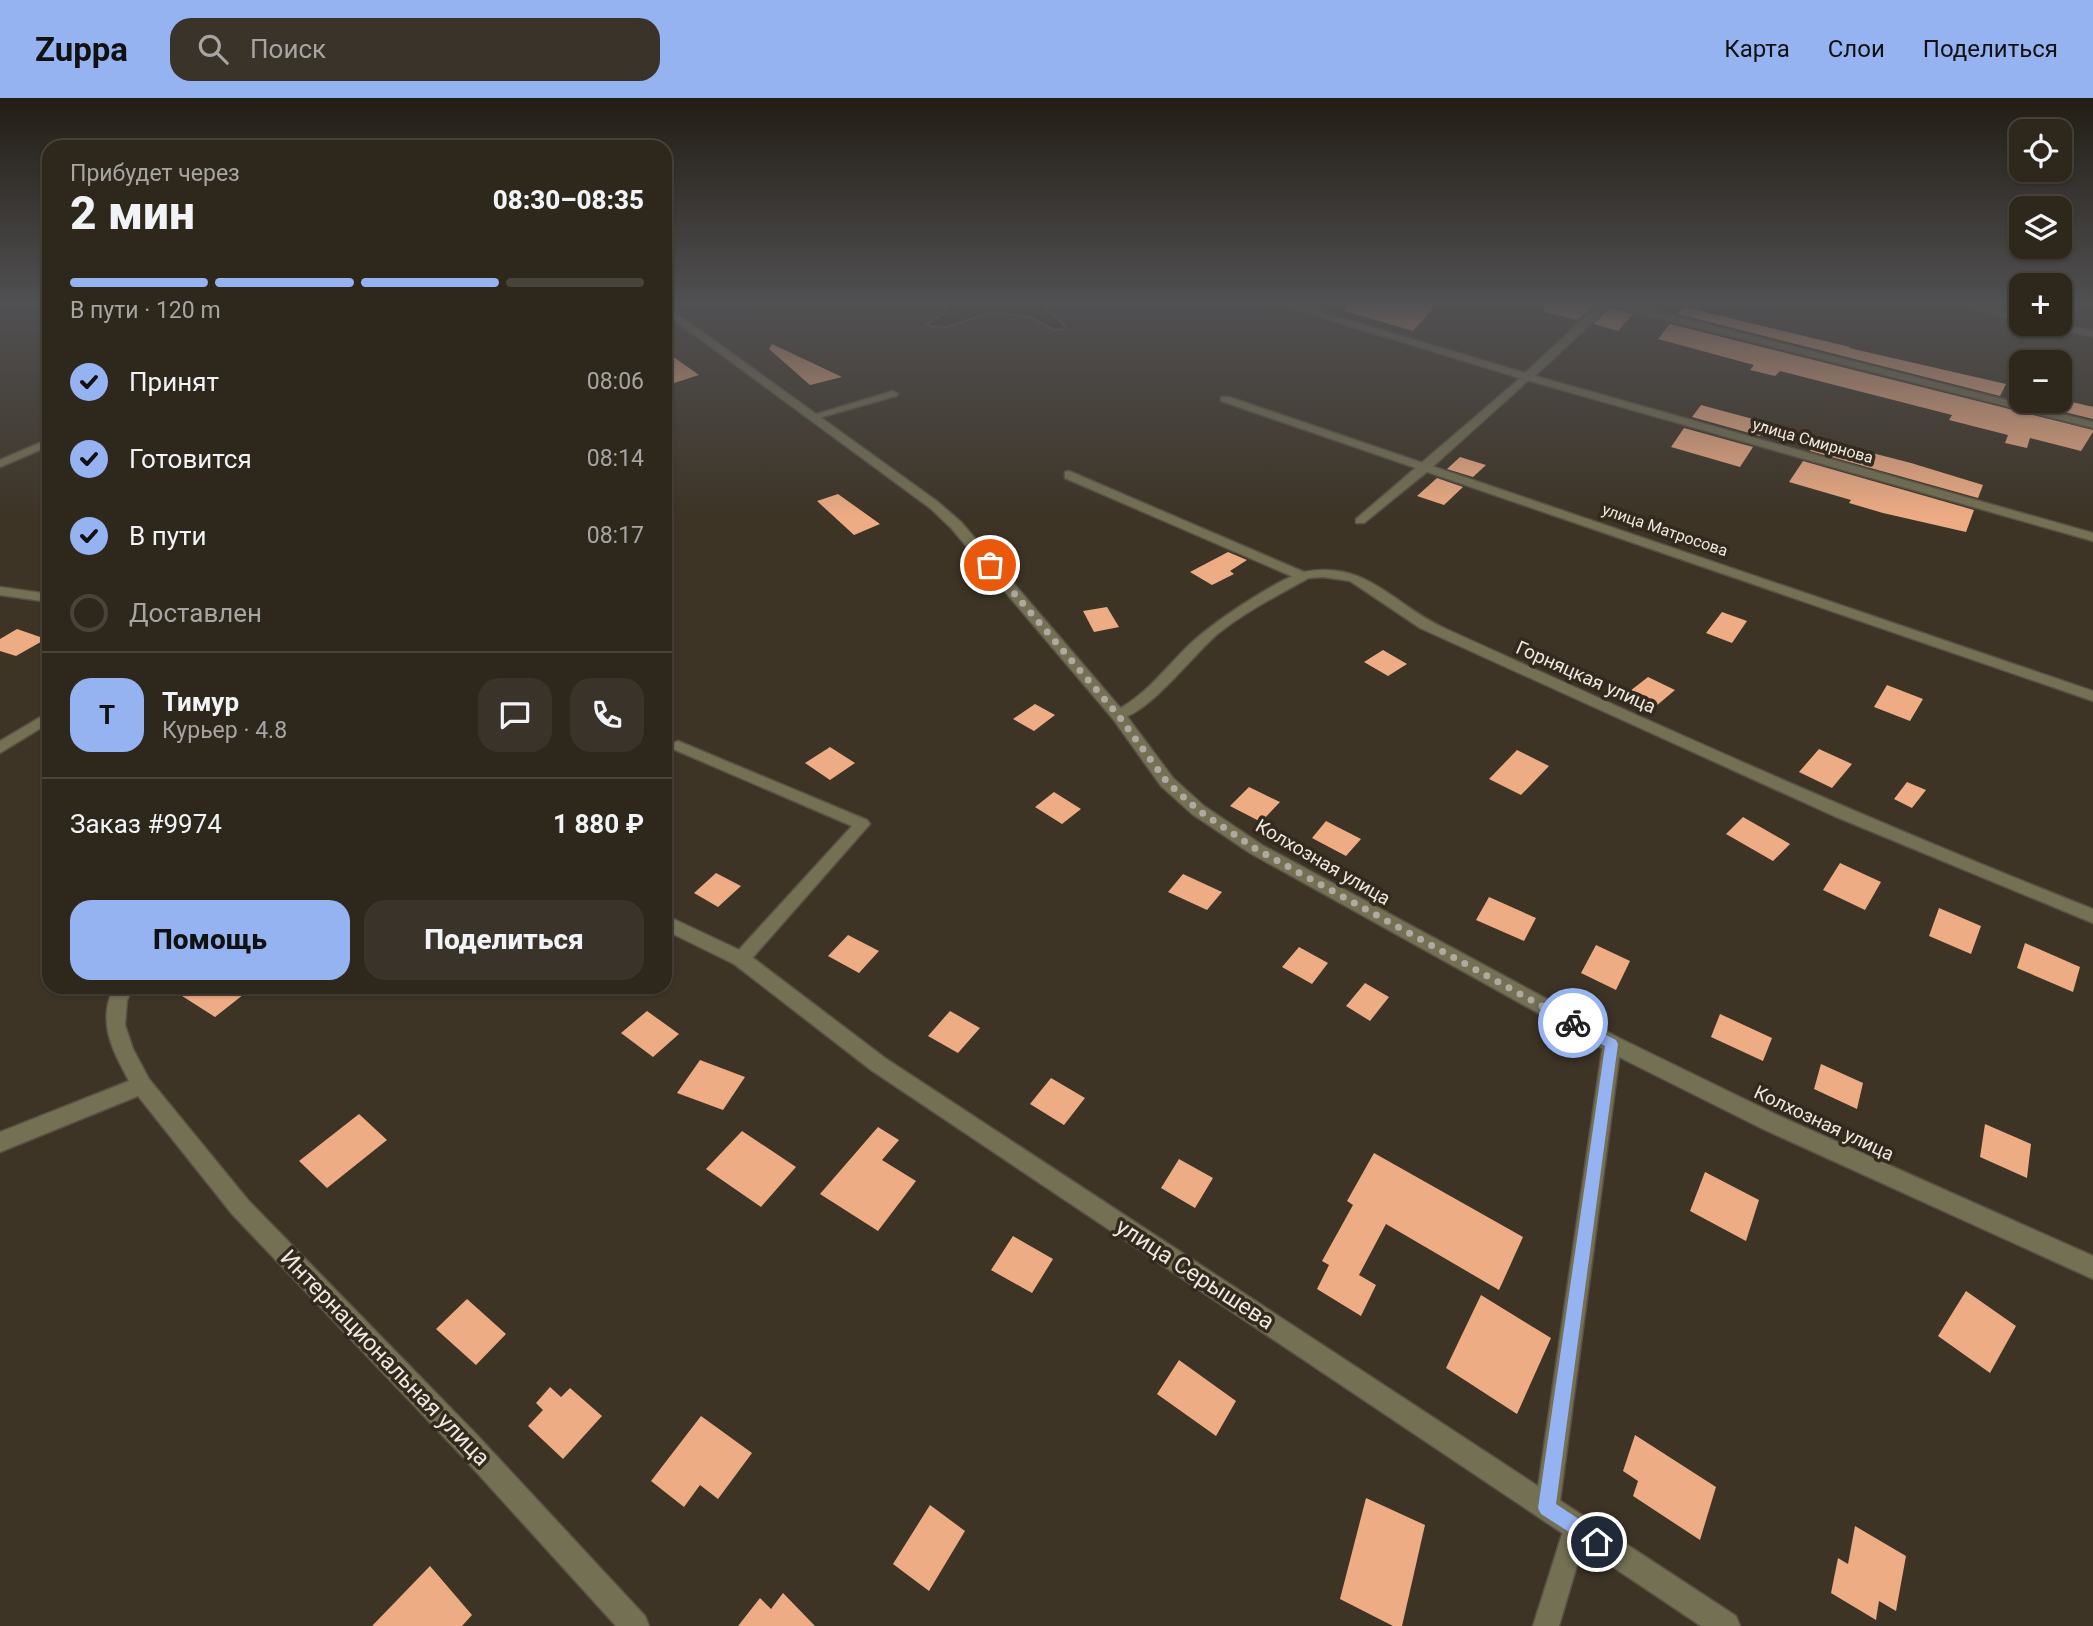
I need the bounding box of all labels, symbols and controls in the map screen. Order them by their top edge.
search box [170,18,660,81]
text: Zuppa [35,30,128,69]
icon: search [194,30,232,68]
text: Поиск [250,34,326,64]
text: Карта [1724,35,1790,63]
text: Слои [1828,35,1885,63]
text: Поделиться [1923,35,2058,63]
map controls [2009,119,2072,413]
button: locate [2009,119,2072,182]
text: Прибудет через [70,160,240,187]
text: 08:30–08:35 [493,185,644,215]
text: 2 мин [70,186,195,240]
button: layers [2009,196,2072,259]
button: + [2009,273,2072,336]
text: В пути · 120 m [70,297,221,324]
button: − [2009,350,2072,413]
icon: check [70,363,108,401]
text: Принят [129,367,219,397]
text: 08:06 [587,368,644,395]
street label: улица Смирнова [1750,415,1876,467]
icon: check [70,440,108,478]
text: Готовится [129,444,252,474]
text: 08:14 [587,445,644,472]
street label: улица Матросова [1600,500,1730,560]
icon: check [70,517,108,555]
text: В пути [129,521,206,551]
text: 08:17 [587,522,644,549]
pin [960,535,1020,595]
icon: bag [971,546,1009,584]
text: Доставлен [129,598,262,628]
street label: Горняцкая улица [1512,636,1660,718]
button: chat [478,678,552,752]
button: phone [570,678,644,752]
text: Тимур [162,687,239,717]
text: Т [99,700,115,730]
text: Курьер · 4.8 [162,717,287,744]
text: Заказ #9974 [70,809,222,839]
text: 1 880 ₽ [553,809,644,839]
street label: Колхозная улица [1251,814,1395,910]
button: Помощь [70,900,350,980]
button: Поделиться [364,900,644,980]
courier [1538,988,1608,1058]
icon: bike [1554,1004,1592,1042]
street label: Колхозная улица [1750,1080,1898,1166]
street label: улица Серышева [1111,1213,1279,1335]
street label: Интернациональная улица [275,1244,495,1472]
pin [1567,1512,1627,1572]
icon: home [1578,1523,1616,1561]

